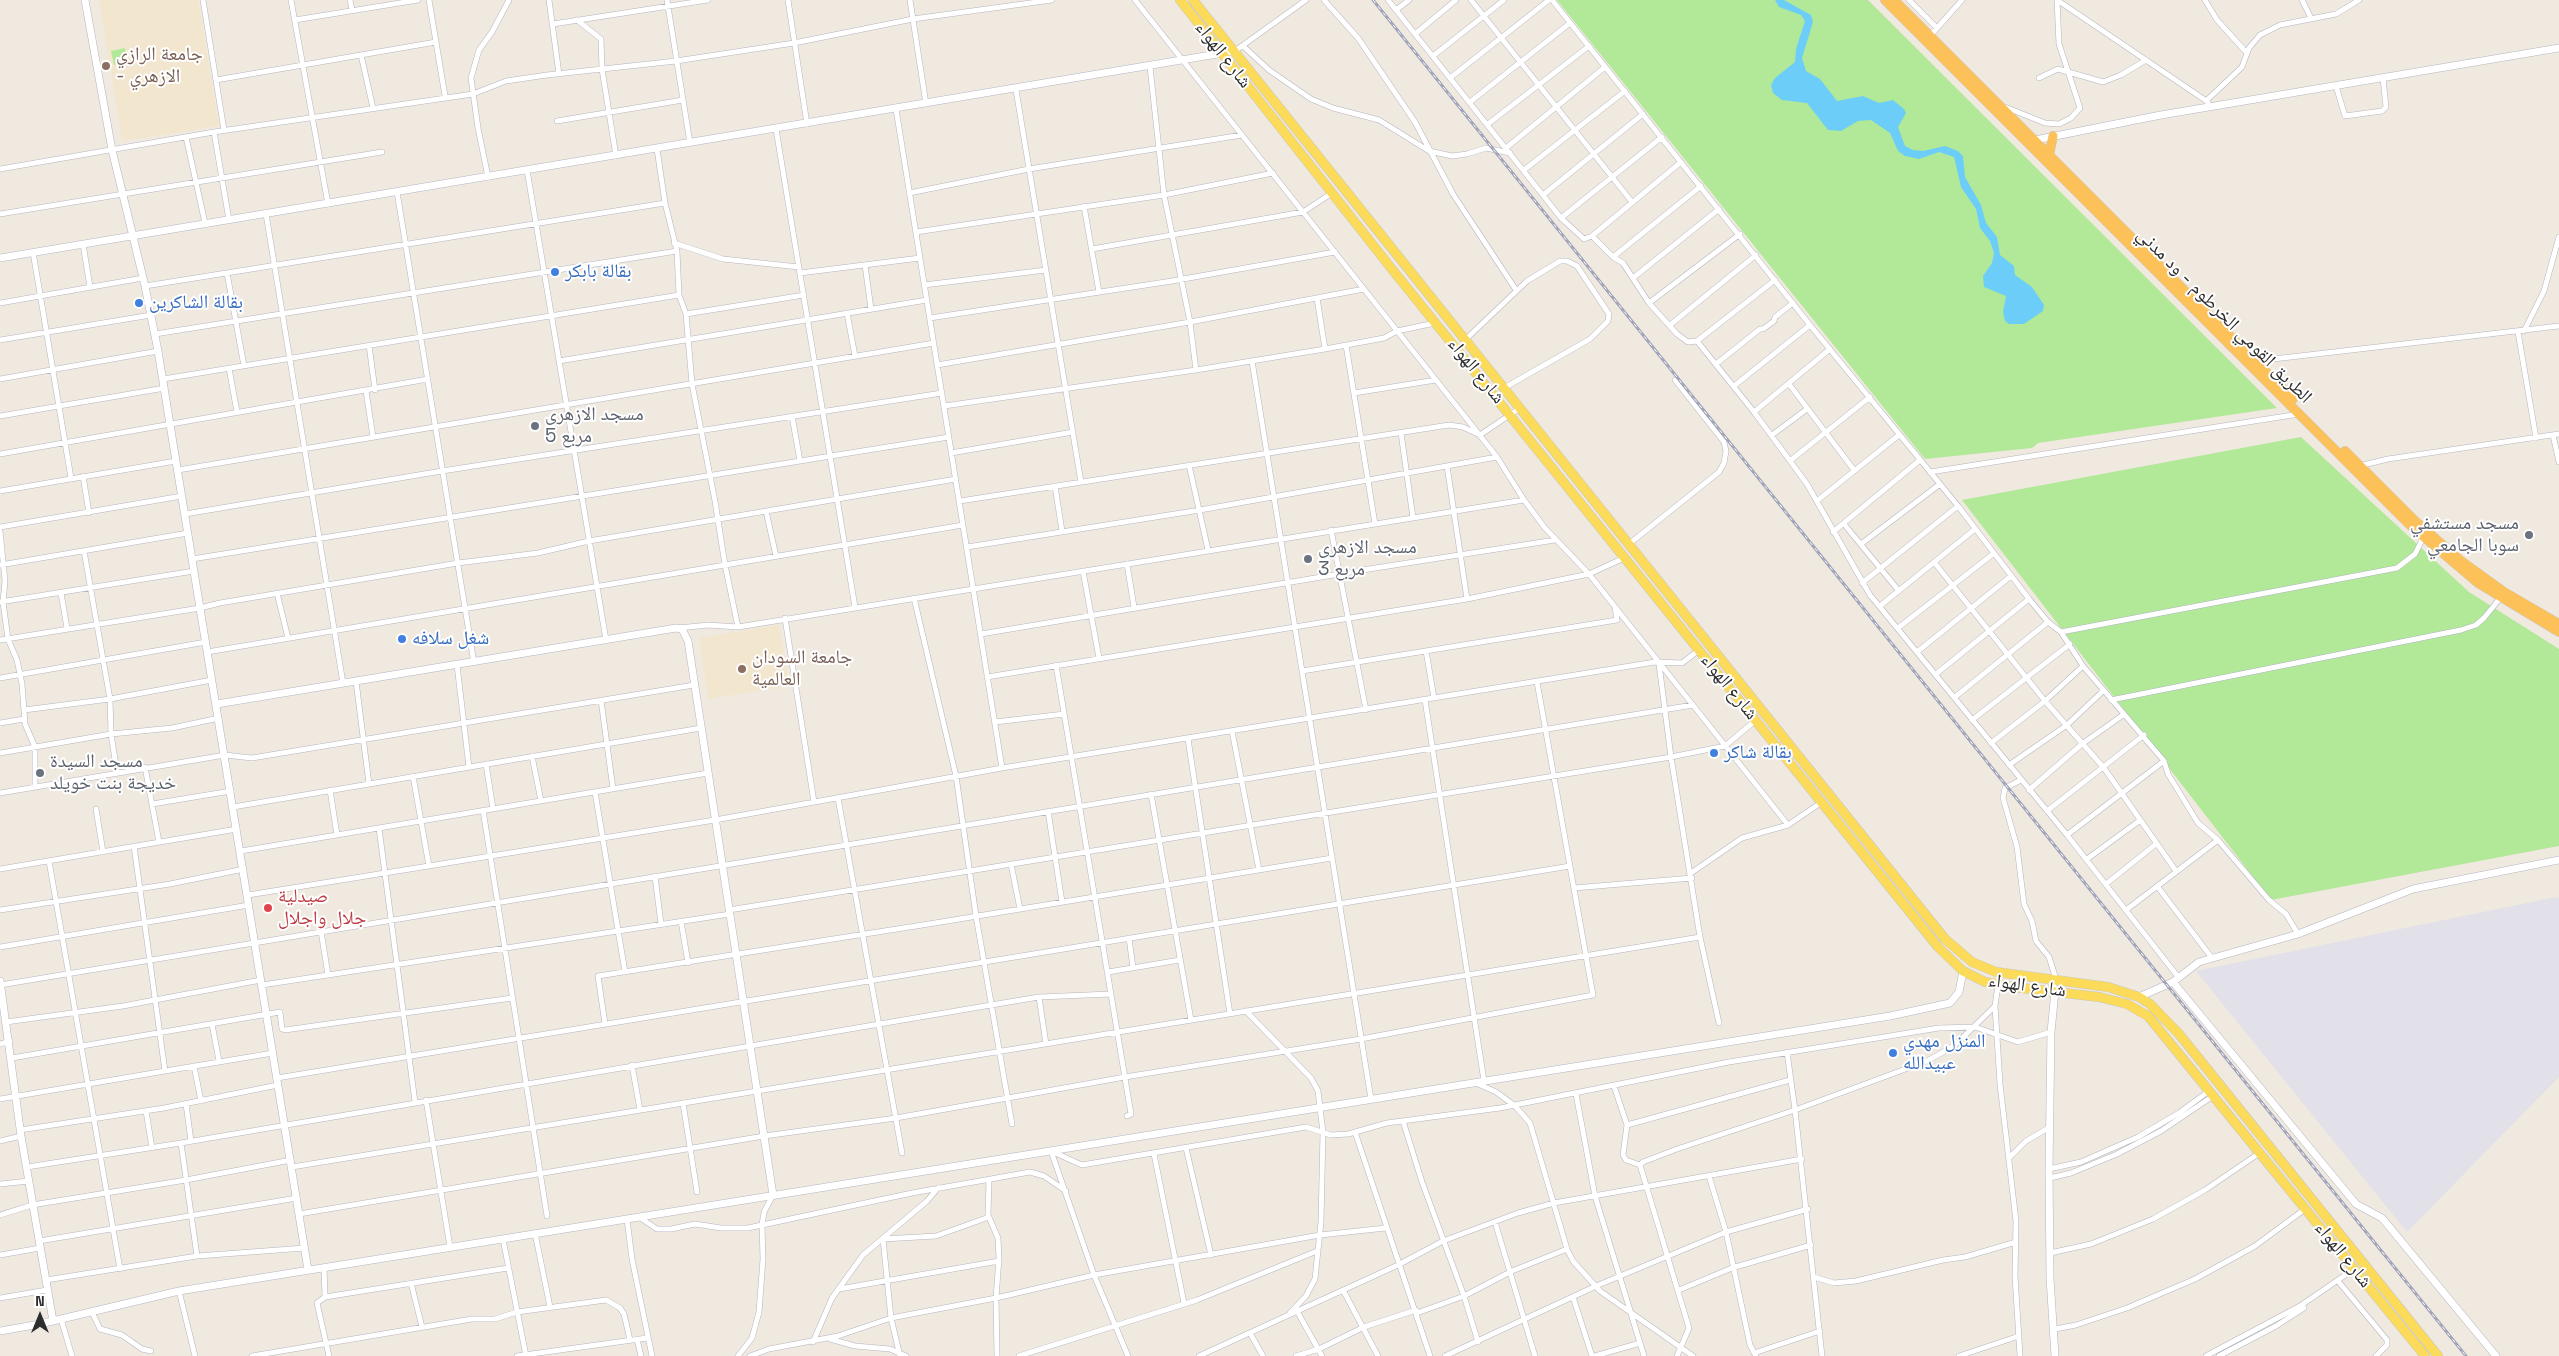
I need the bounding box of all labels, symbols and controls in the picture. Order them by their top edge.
street label: شارع الهواء [1190,17,1256,93]
place label: جامعة الرازي - الازهري [116,44,203,88]
marker: جامعة الرازي - الازهري [100,60,112,72]
street label: الطريق القومي الخرطوم - ود مدني [2132,224,2316,408]
place label: بقالة بابكر [565,261,632,283]
marker: بقالة بابكر [549,266,561,278]
place label: بقالة الشاكرين [149,292,243,314]
marker: بقالة الشاكرين [133,297,145,309]
street label: شارع الهواء [1442,333,1510,409]
place label: مسجد الازهري مربع 5 [545,404,644,448]
marker: مسجد الازهري مربع 5 [529,420,541,432]
place label: مسجد مستشفي سوبا الجامعي [2410,513,2519,557]
marker: مسجد مستشفي سوبا الجامعي [2523,529,2535,541]
place label: مسجد الازهري مربع 3 [1318,537,1417,581]
marker: مسجد الازهري مربع 3 [1302,553,1314,565]
place label: شغل سلافه [412,628,489,650]
marker: شغل سلافه [396,633,408,645]
place label: جامعة السودان العالمية [752,647,852,691]
street label: شارع الهواء [1695,649,1763,725]
marker: جامعة السودان العالمية [736,663,748,675]
place label: بقالة شاكر [1724,742,1792,764]
marker: بقالة شاكر [1708,747,1720,759]
place label: مسجد السيدة خديجة بنت خويلد [50,751,176,795]
marker: مسجد السيدة خديجة بنت خويلد [34,767,46,779]
place label: صيدلية جلال واجلال [278,886,366,930]
marker: صيدلية جلال واجلال [262,902,274,914]
street label: شارع الهواء [1987,969,2067,1003]
place label: المنزل مهدي عبيدالله [1903,1031,1985,1075]
marker: المنزل مهدي عبيدالله [1887,1047,1899,1059]
street label: شارع الهواء [2309,1217,2377,1293]
north arrow [15,1291,65,1341]
text: N [35,1292,45,1310]

